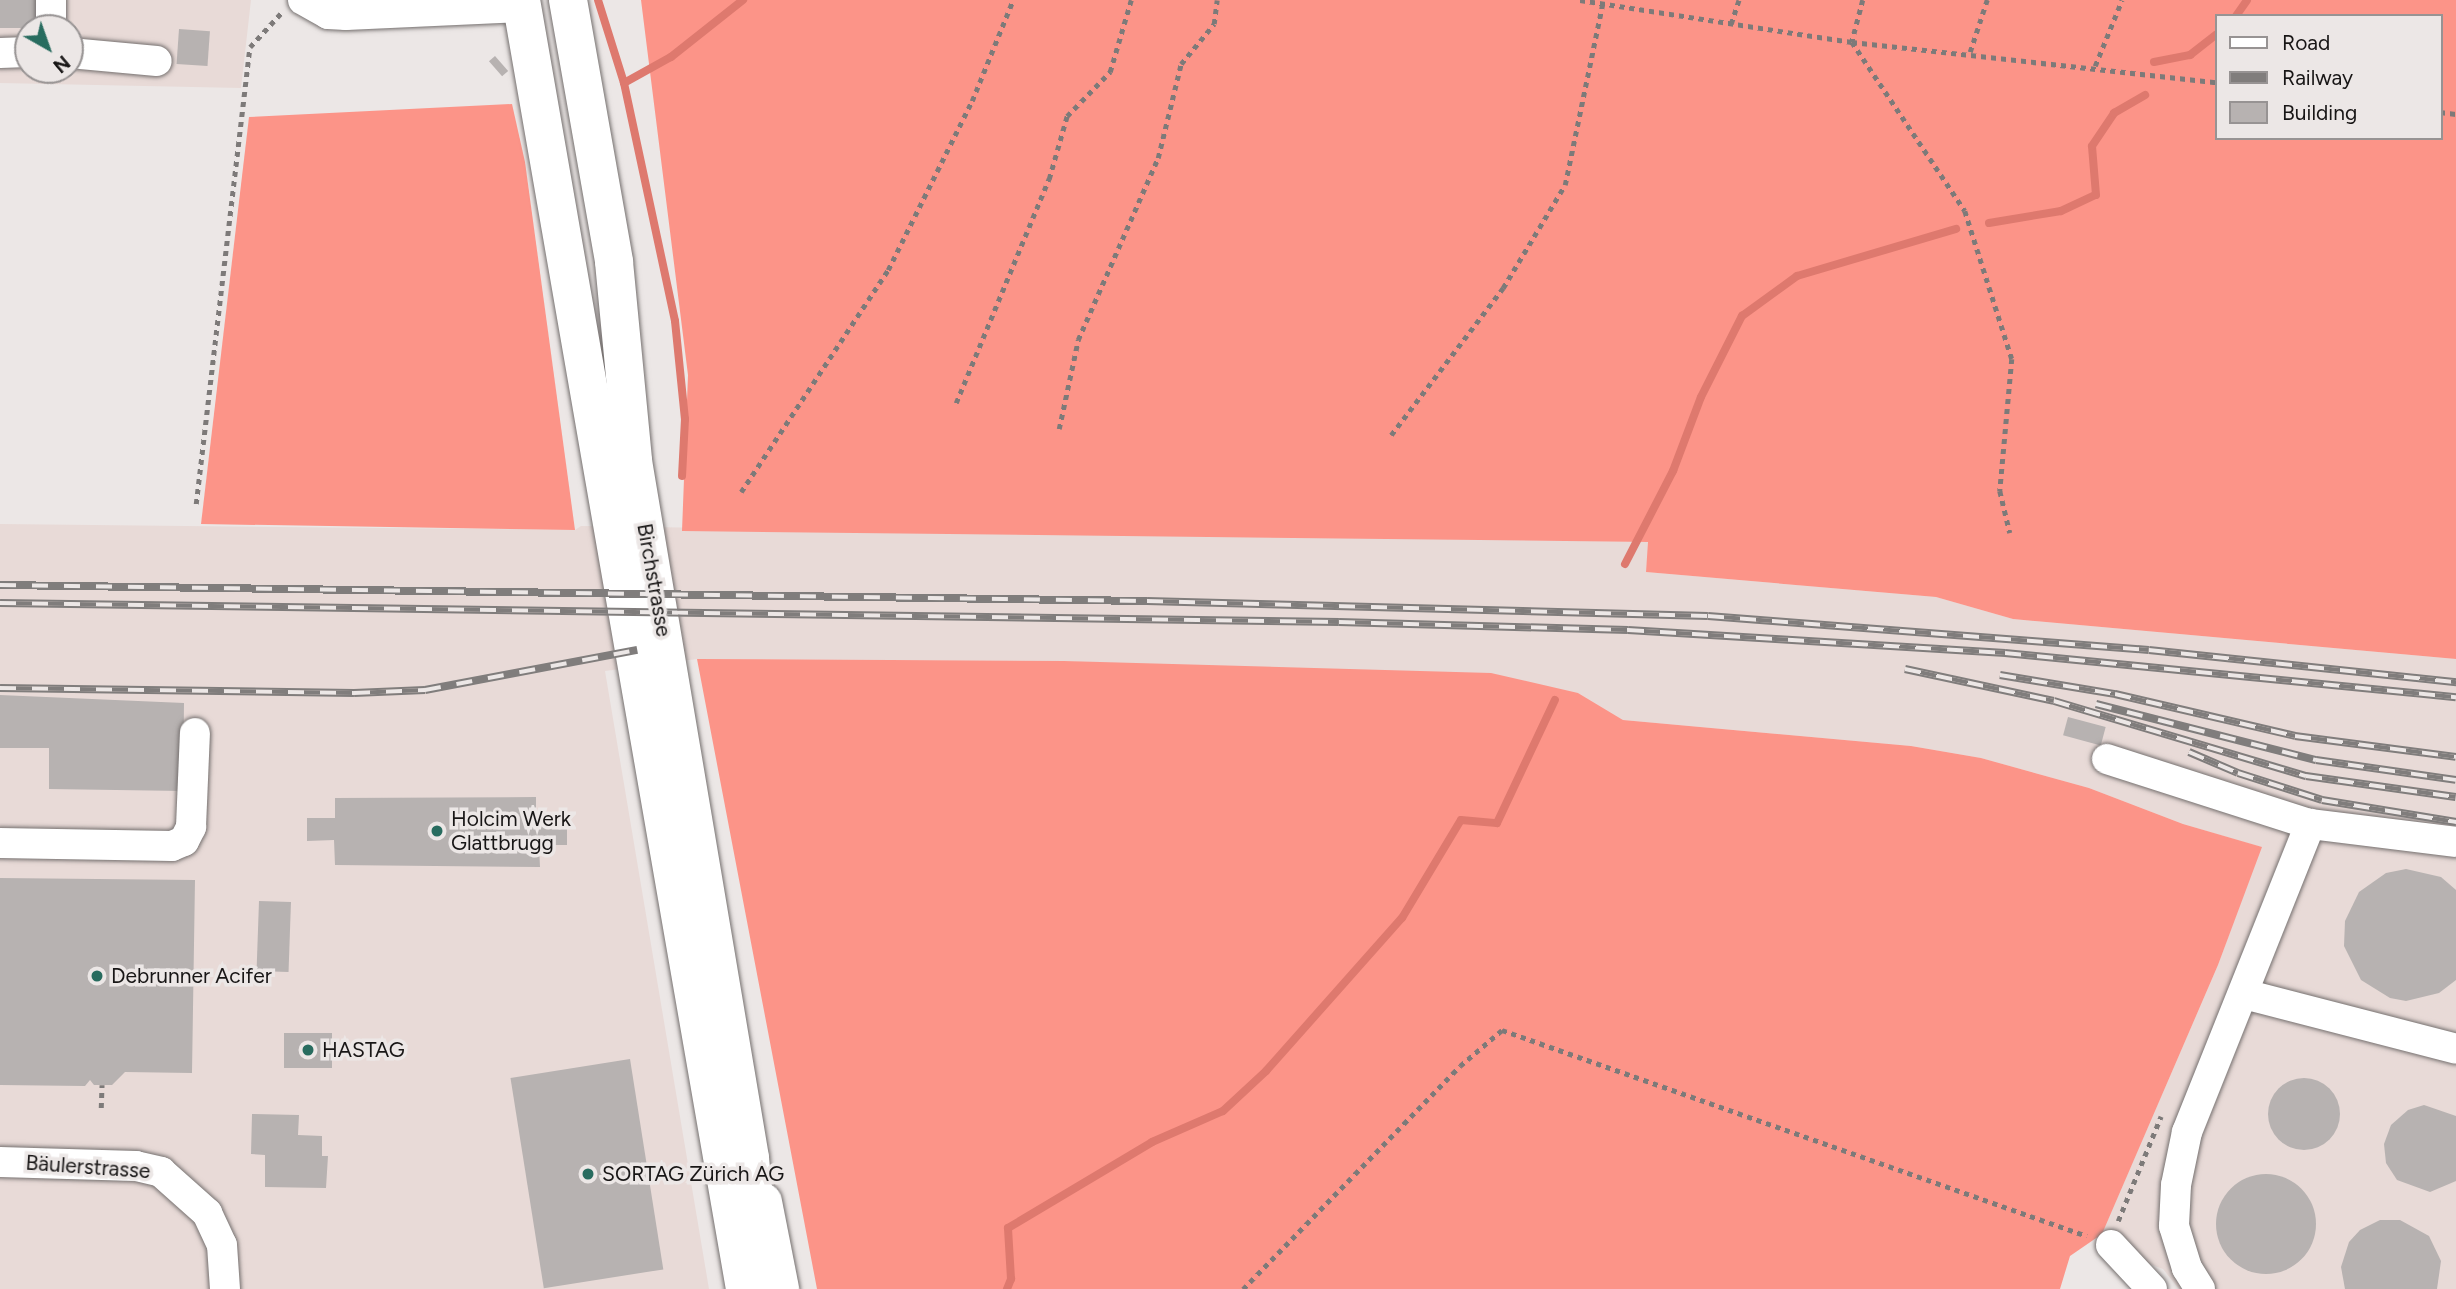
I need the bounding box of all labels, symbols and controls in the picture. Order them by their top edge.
north arrow [14,14,84,84]
legend [2214,14,2442,140]
text: Road [2282,30,2330,55]
text: N [49,50,75,77]
text: Railway [2282,65,2353,90]
text: Building [2282,100,2357,125]
street label: Birchstrasse [632,521,676,639]
place label: Holcim Werk Glattbrugg [451,806,571,856]
marker: Holcim Werk Glattbrugg [429,823,445,839]
place label: Debrunner Acifer [111,963,272,989]
marker: Debrunner Acifer [89,968,105,984]
place label: HASTAG [322,1037,405,1063]
marker: HASTAG [300,1042,316,1058]
street label: Bäulerstrasse [25,1150,151,1184]
place label: SORTAG Zürich AG [602,1161,784,1187]
marker: SORTAG Zürich AG [580,1166,596,1182]

